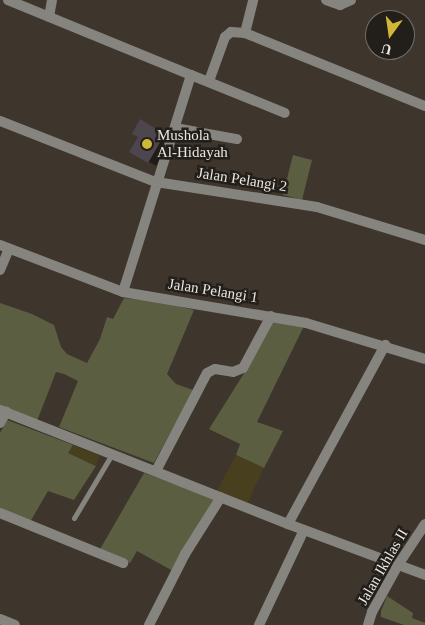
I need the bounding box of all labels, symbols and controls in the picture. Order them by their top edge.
north arrow [365,10,415,60]
text: U [380,41,393,58]
place label: Mushola Al-Hidayah [157,126,228,161]
marker: Mushola Al-Hidayah [141,138,153,150]
street label: Jalan Pelangi 2 [196,164,288,196]
street label: Jalan Pelangi 1 [167,275,259,307]
street label: Jalan Ikhlas II [354,526,412,608]

